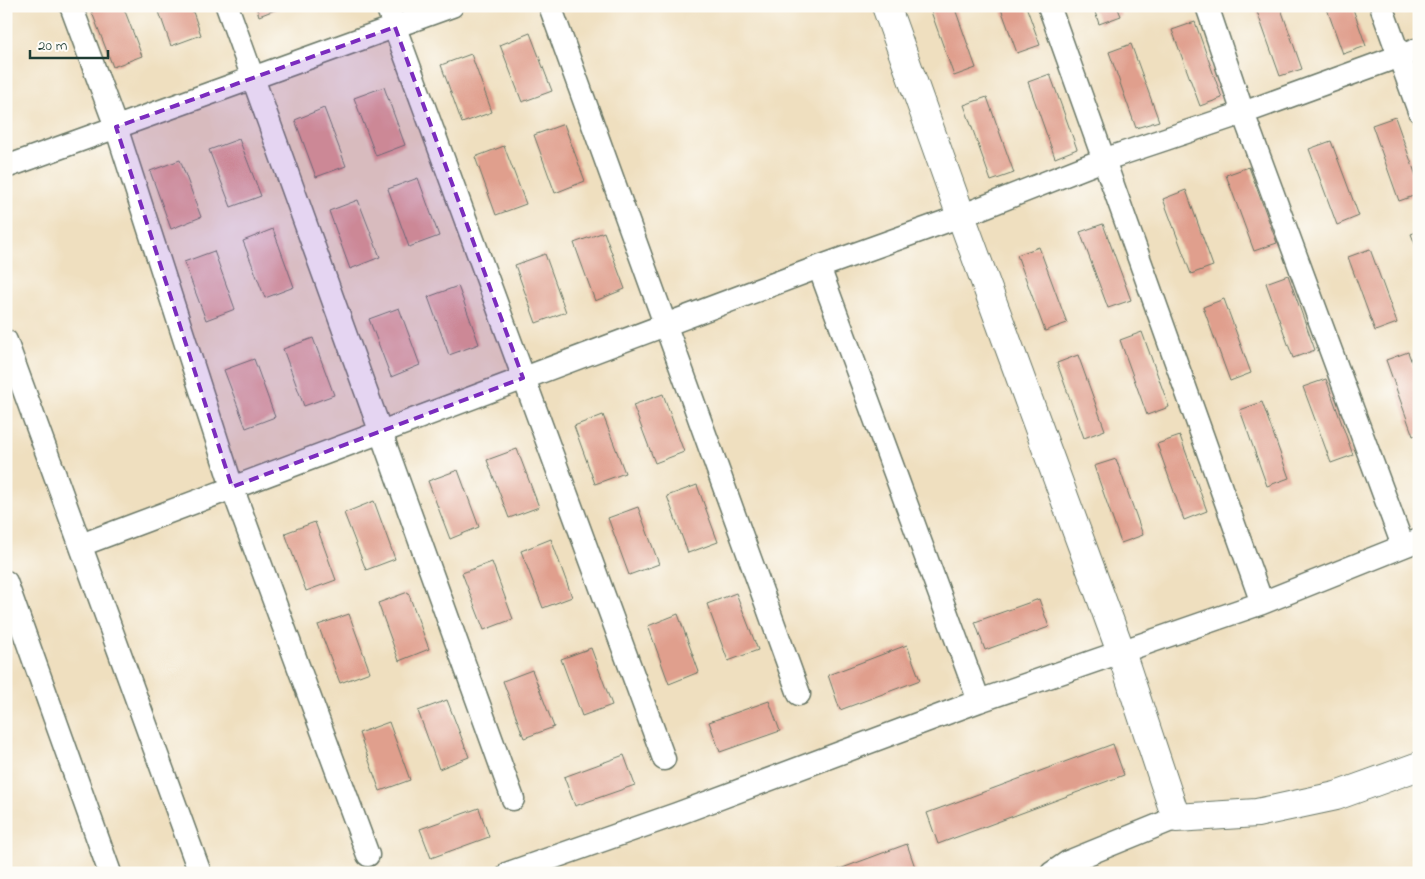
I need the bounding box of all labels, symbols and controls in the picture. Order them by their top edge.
scale bar [30,28,108,60]
text: 20 m [38,35,68,57]

